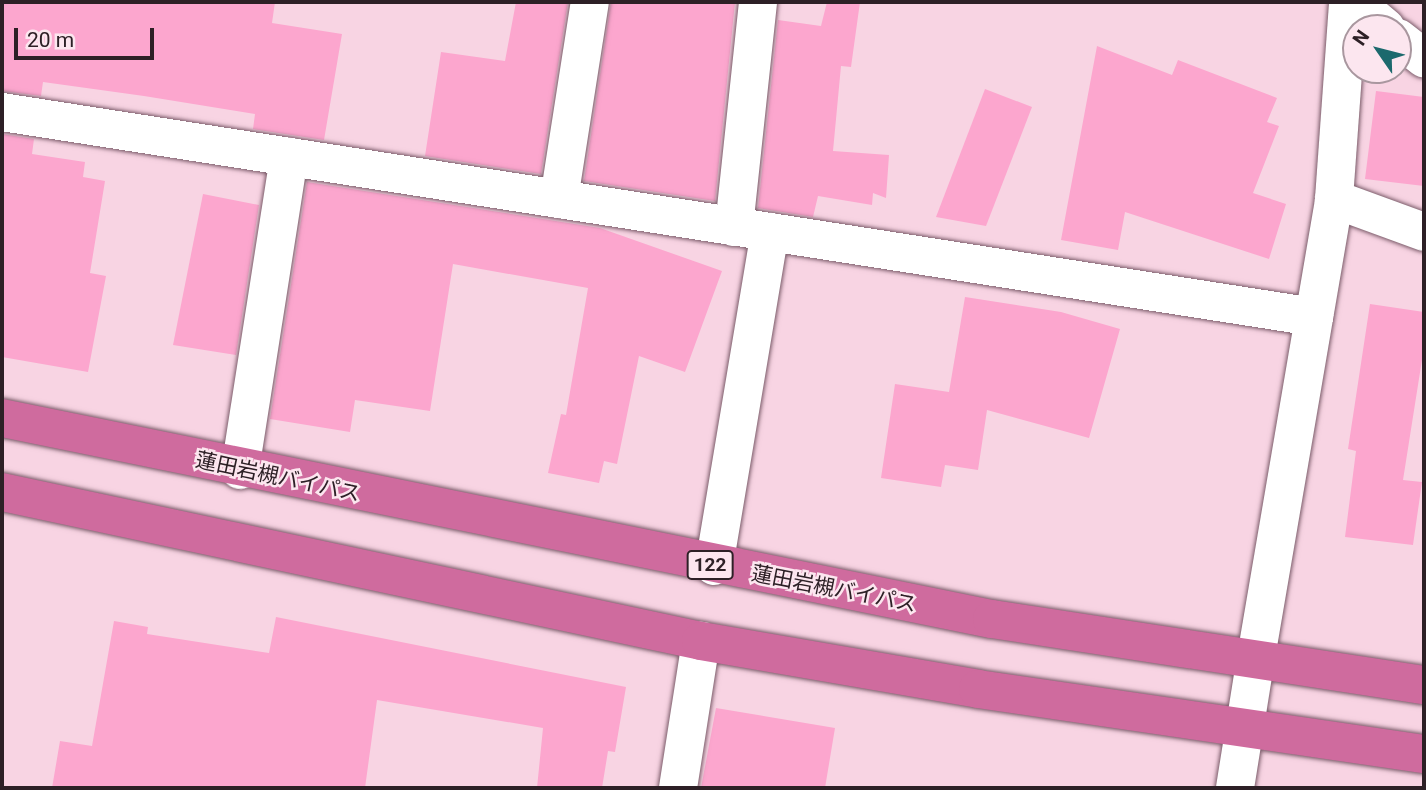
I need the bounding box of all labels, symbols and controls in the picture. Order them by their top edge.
scale bar [18,14,158,58]
north arrow [1342,14,1412,84]
text: N [1348,26,1374,50]
text: 20 m [27,28,74,52]
street label: 蓮田岩槻バイパス [193,447,363,507]
road number: 122 [686,550,734,580]
street label: 蓮田岩槻バイパス [749,561,919,617]

